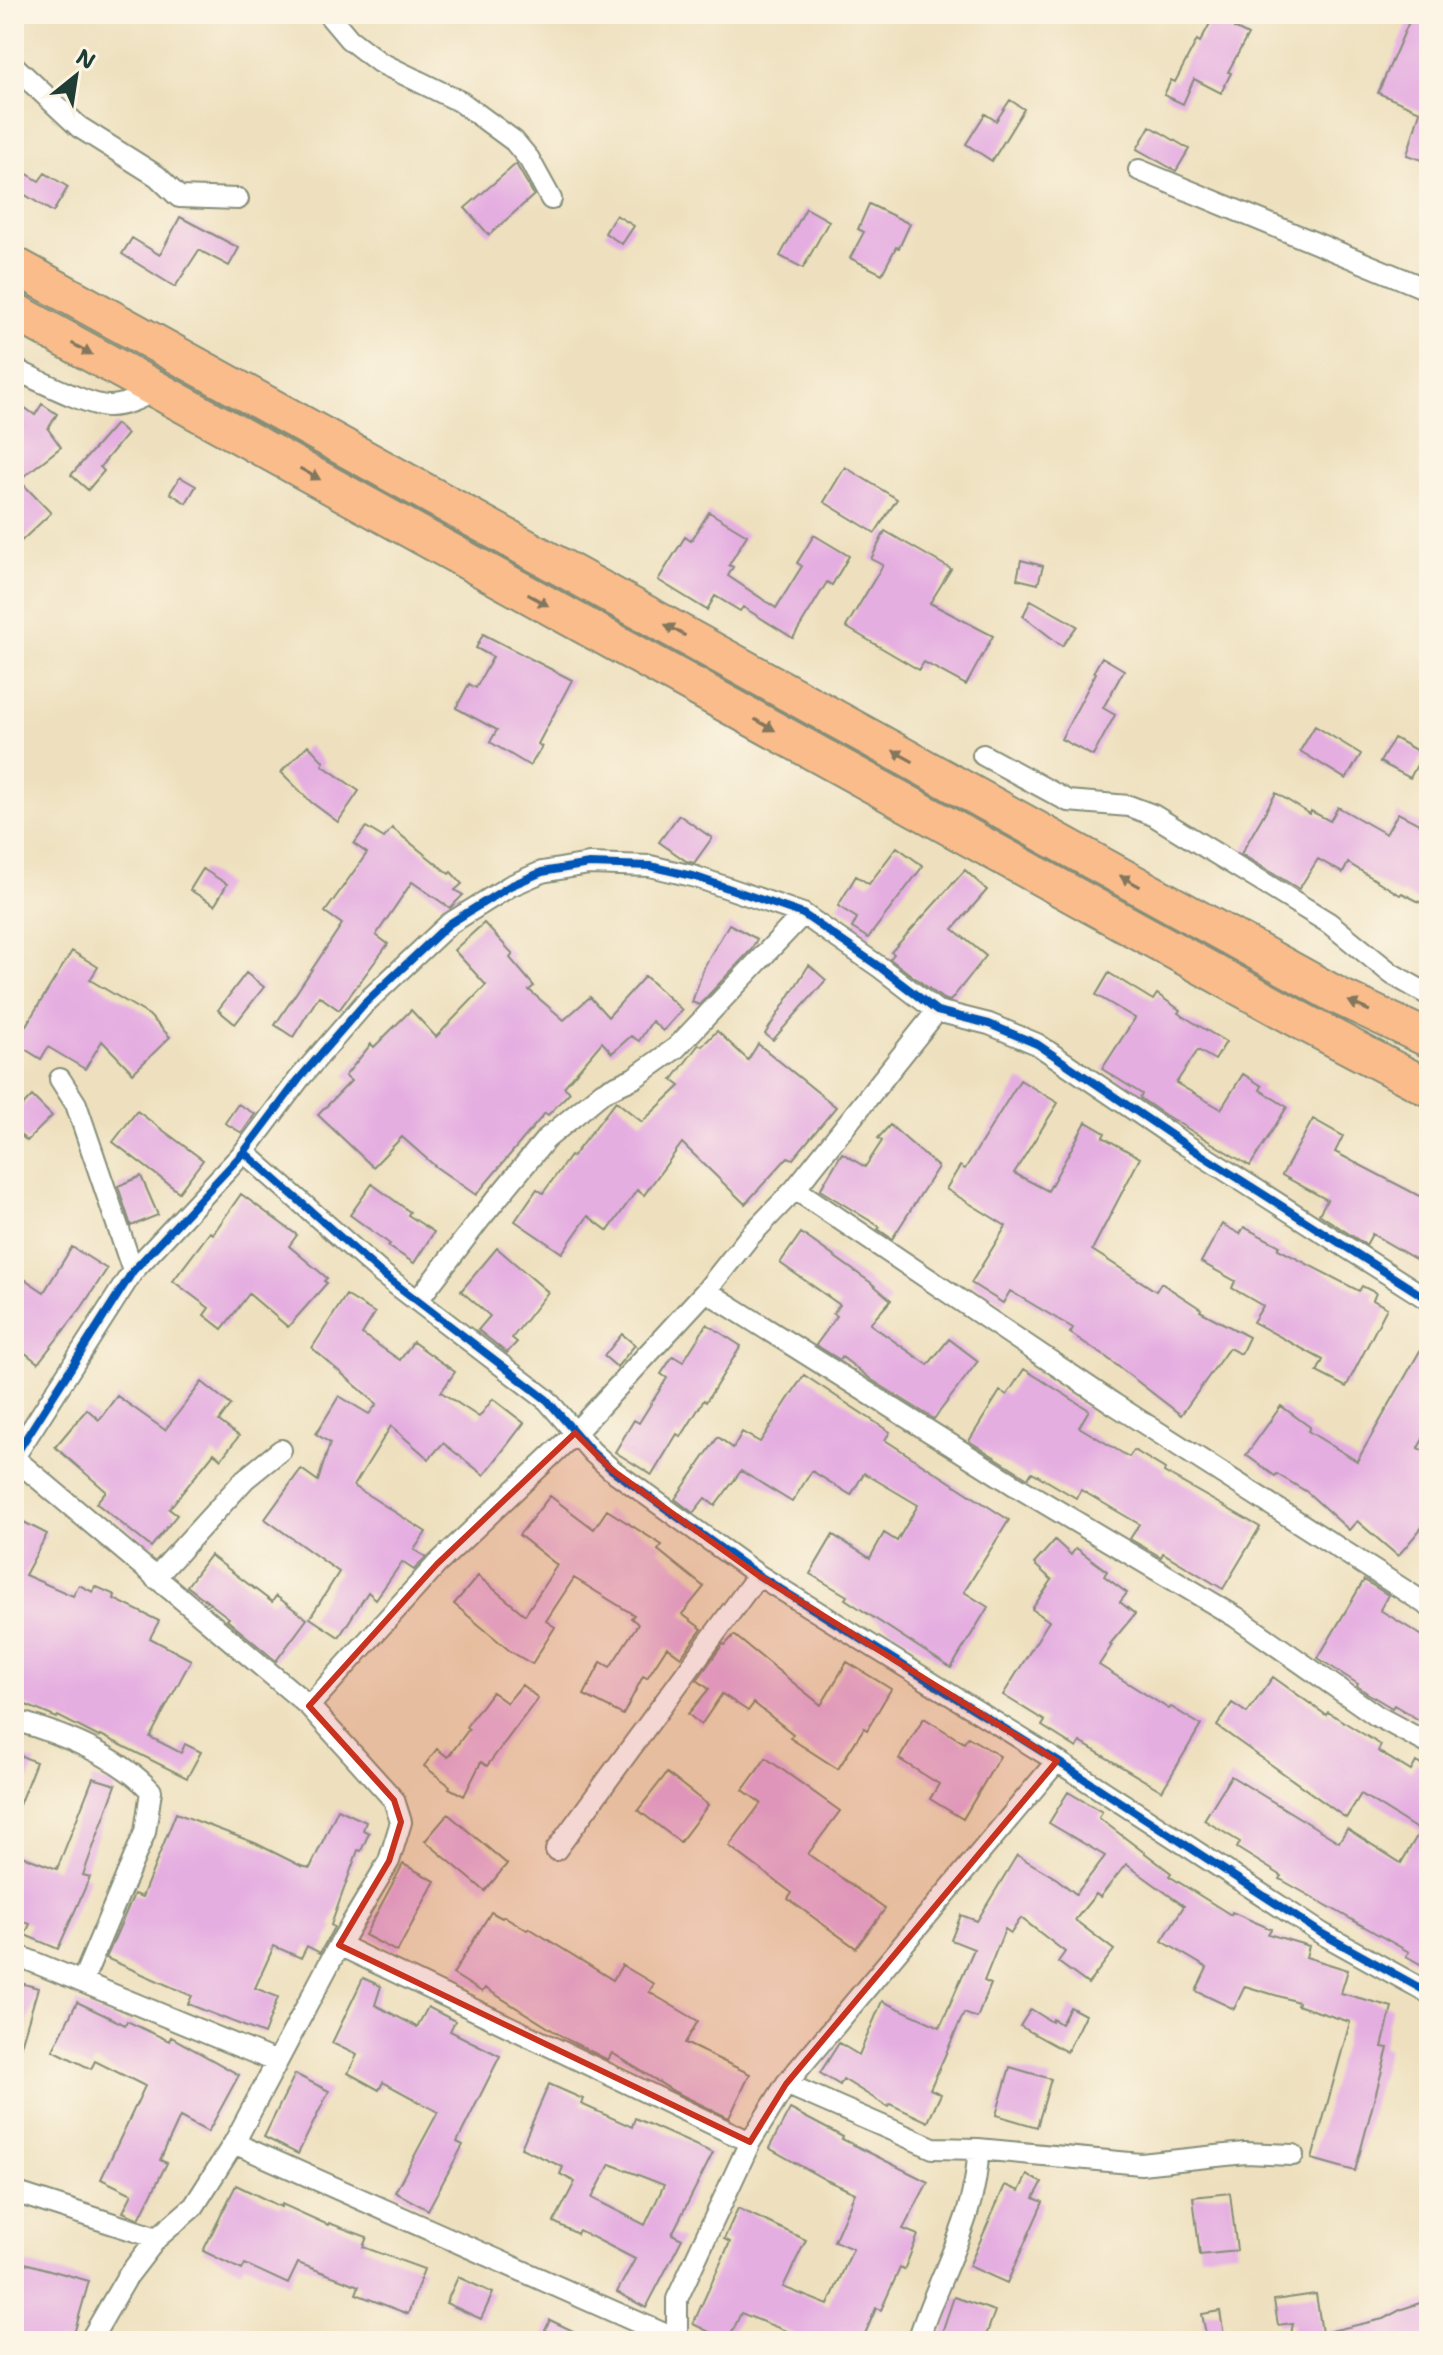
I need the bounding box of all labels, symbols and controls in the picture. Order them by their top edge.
north arrow [36,36,116,116]
text: N [71,42,101,76]
one-way arrow [71,342,94,355]
one-way arrow [299,467,321,481]
one-way arrow [526,593,549,606]
one-way arrow [664,623,686,637]
one-way arrow [754,718,777,732]
one-way arrow [891,749,914,762]
one-way arrow [1119,875,1141,889]
one-way arrow [1347,999,1370,1013]

